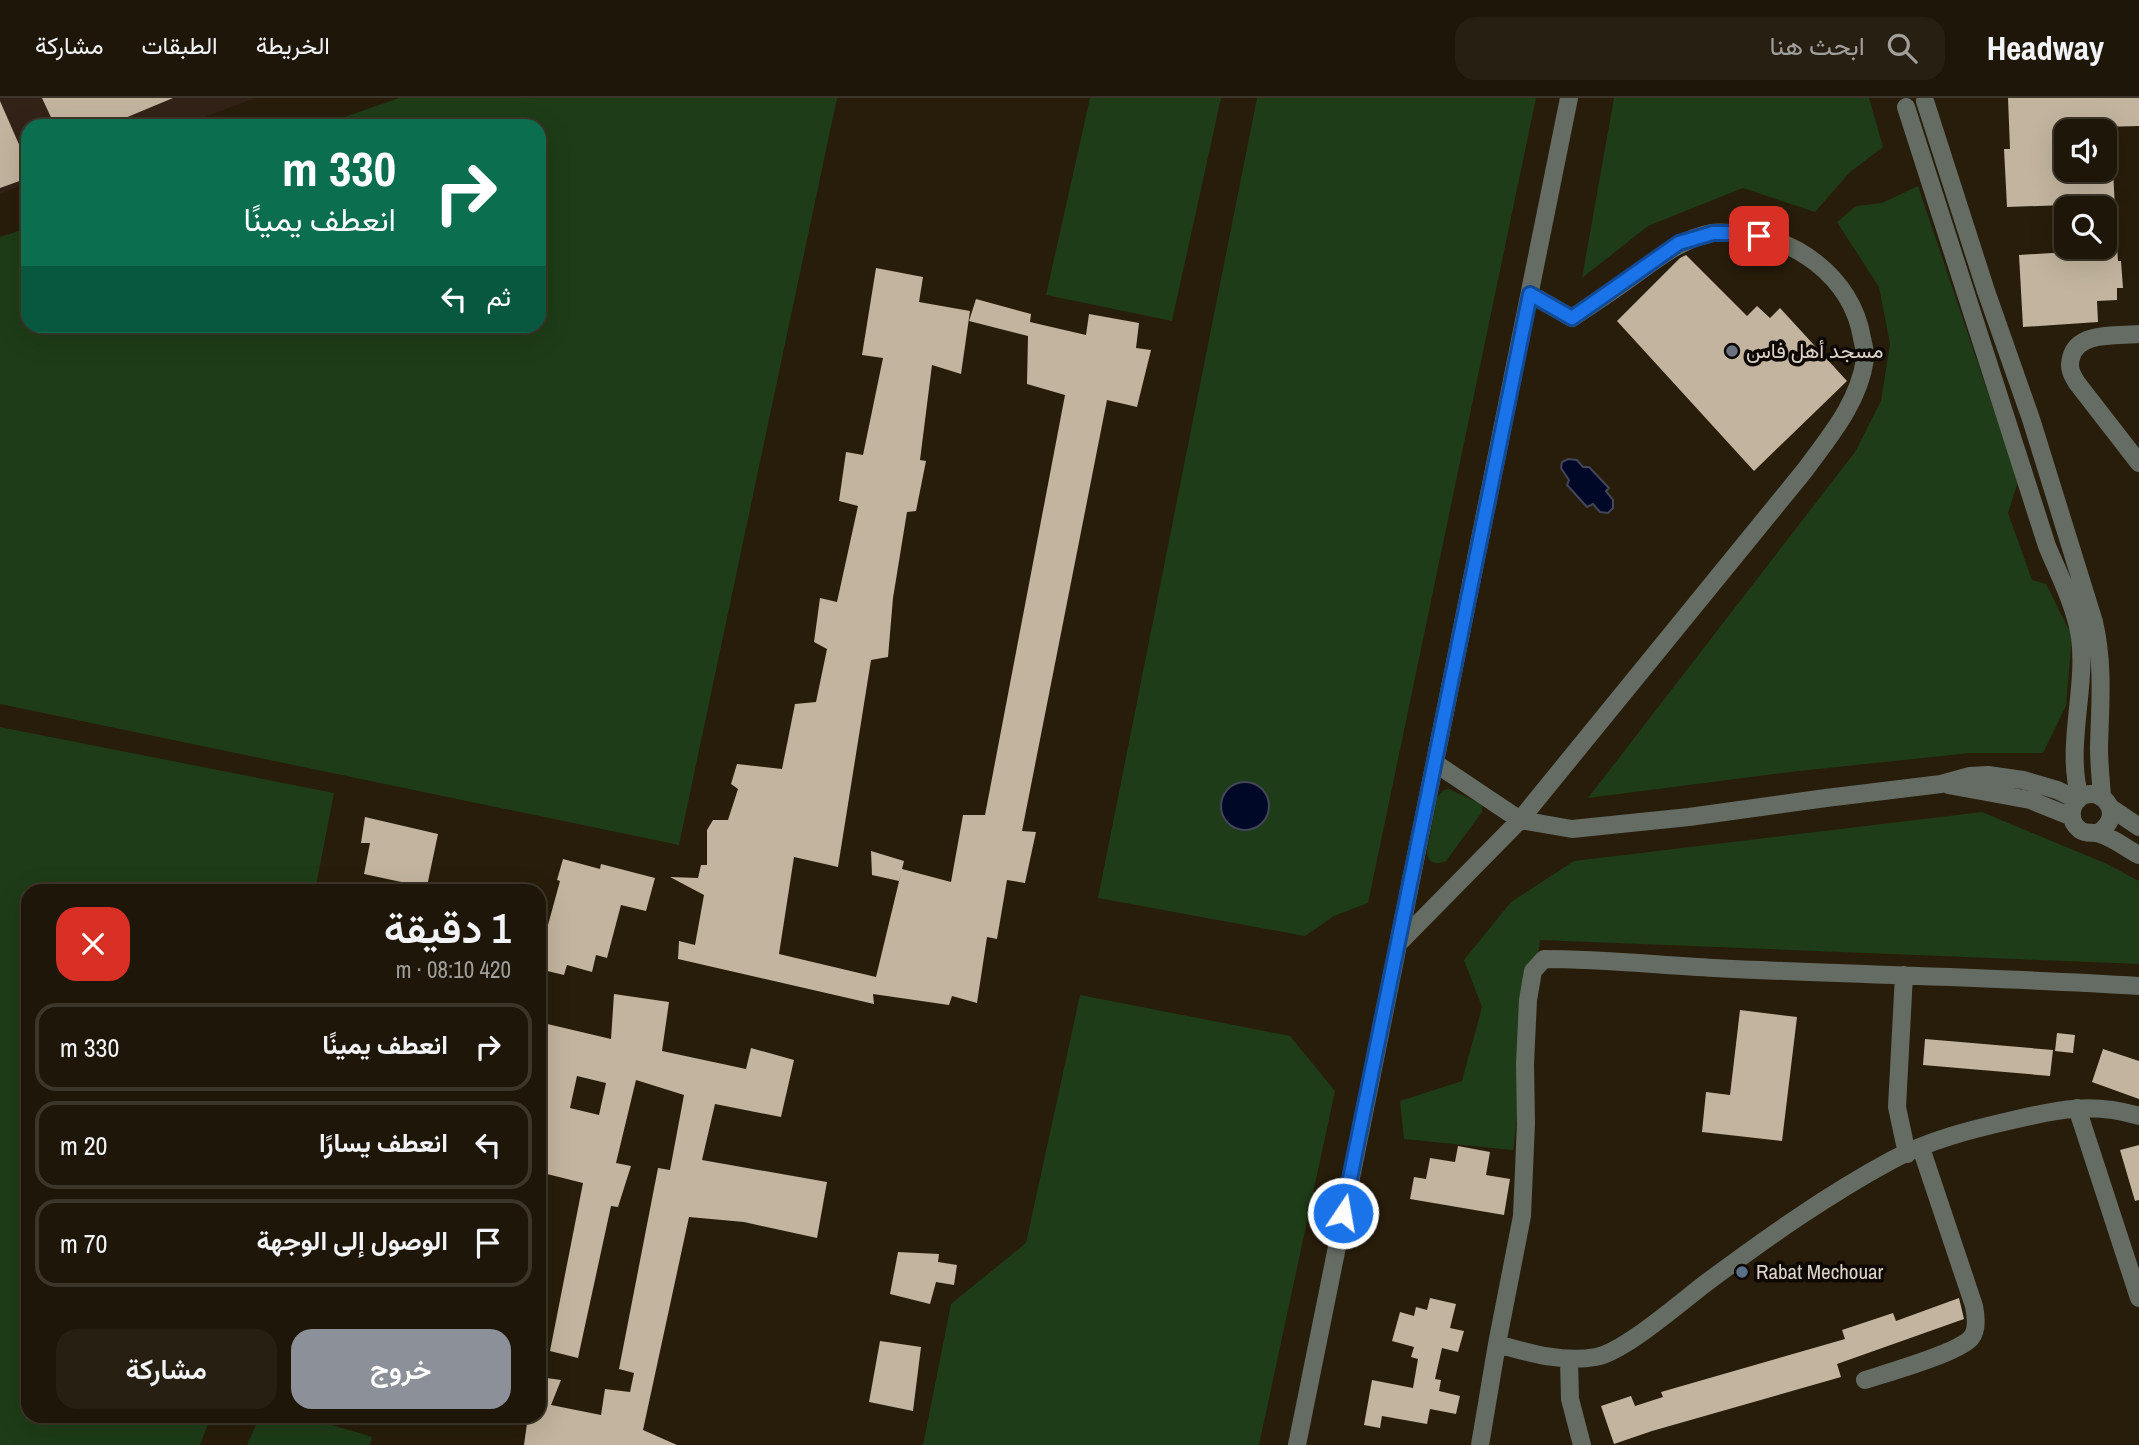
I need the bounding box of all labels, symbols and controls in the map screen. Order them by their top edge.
search box [1455,17,1945,80]
text: Headway [1987,26,2104,70]
text: ابحث هنا [1770,28,1865,63]
text: مشاركة [35,29,103,61]
text: الطبقات [141,29,218,61]
text: الخريطة [256,29,330,61]
icon: search [1883,29,1921,67]
map controls [2054,119,2117,259]
button: sound [2054,119,2117,182]
text: 330 m [282,135,396,201]
icon: right [420,147,511,238]
button: search [2054,196,2117,259]
text: انعطف يمينًا [243,198,396,241]
pin [1729,206,1789,266]
icon: arrive [1740,217,1778,255]
text: ثم [487,279,511,314]
icon: left [435,280,473,318]
place label: مسجد أهل فاس [1746,336,1883,365]
marker: مسجد أهل فاس [1724,343,1740,359]
text: 1 دقيقة [384,900,511,956]
button: close [56,907,130,981]
text: 420 m · 08:10 [396,954,511,985]
text: انعطف يمينًا [322,1027,448,1062]
icon: right [469,1028,507,1066]
text: 330 m [60,1030,119,1065]
text: انعطف يسارًا [319,1125,448,1160]
icon: left [469,1126,507,1164]
text: 20 m [60,1128,107,1163]
position arrow [1306,1176,1380,1250]
text: الوصول إلى الوجهة [256,1223,448,1258]
icon: arrive [469,1224,507,1262]
text: 70 m [60,1226,107,1261]
place label: Rabat Mechouar [1756,1257,1884,1286]
marker: Rabat Mechouar [1734,1264,1750,1280]
button: مشاركة [56,1329,277,1409]
button: خروج [291,1329,511,1409]

